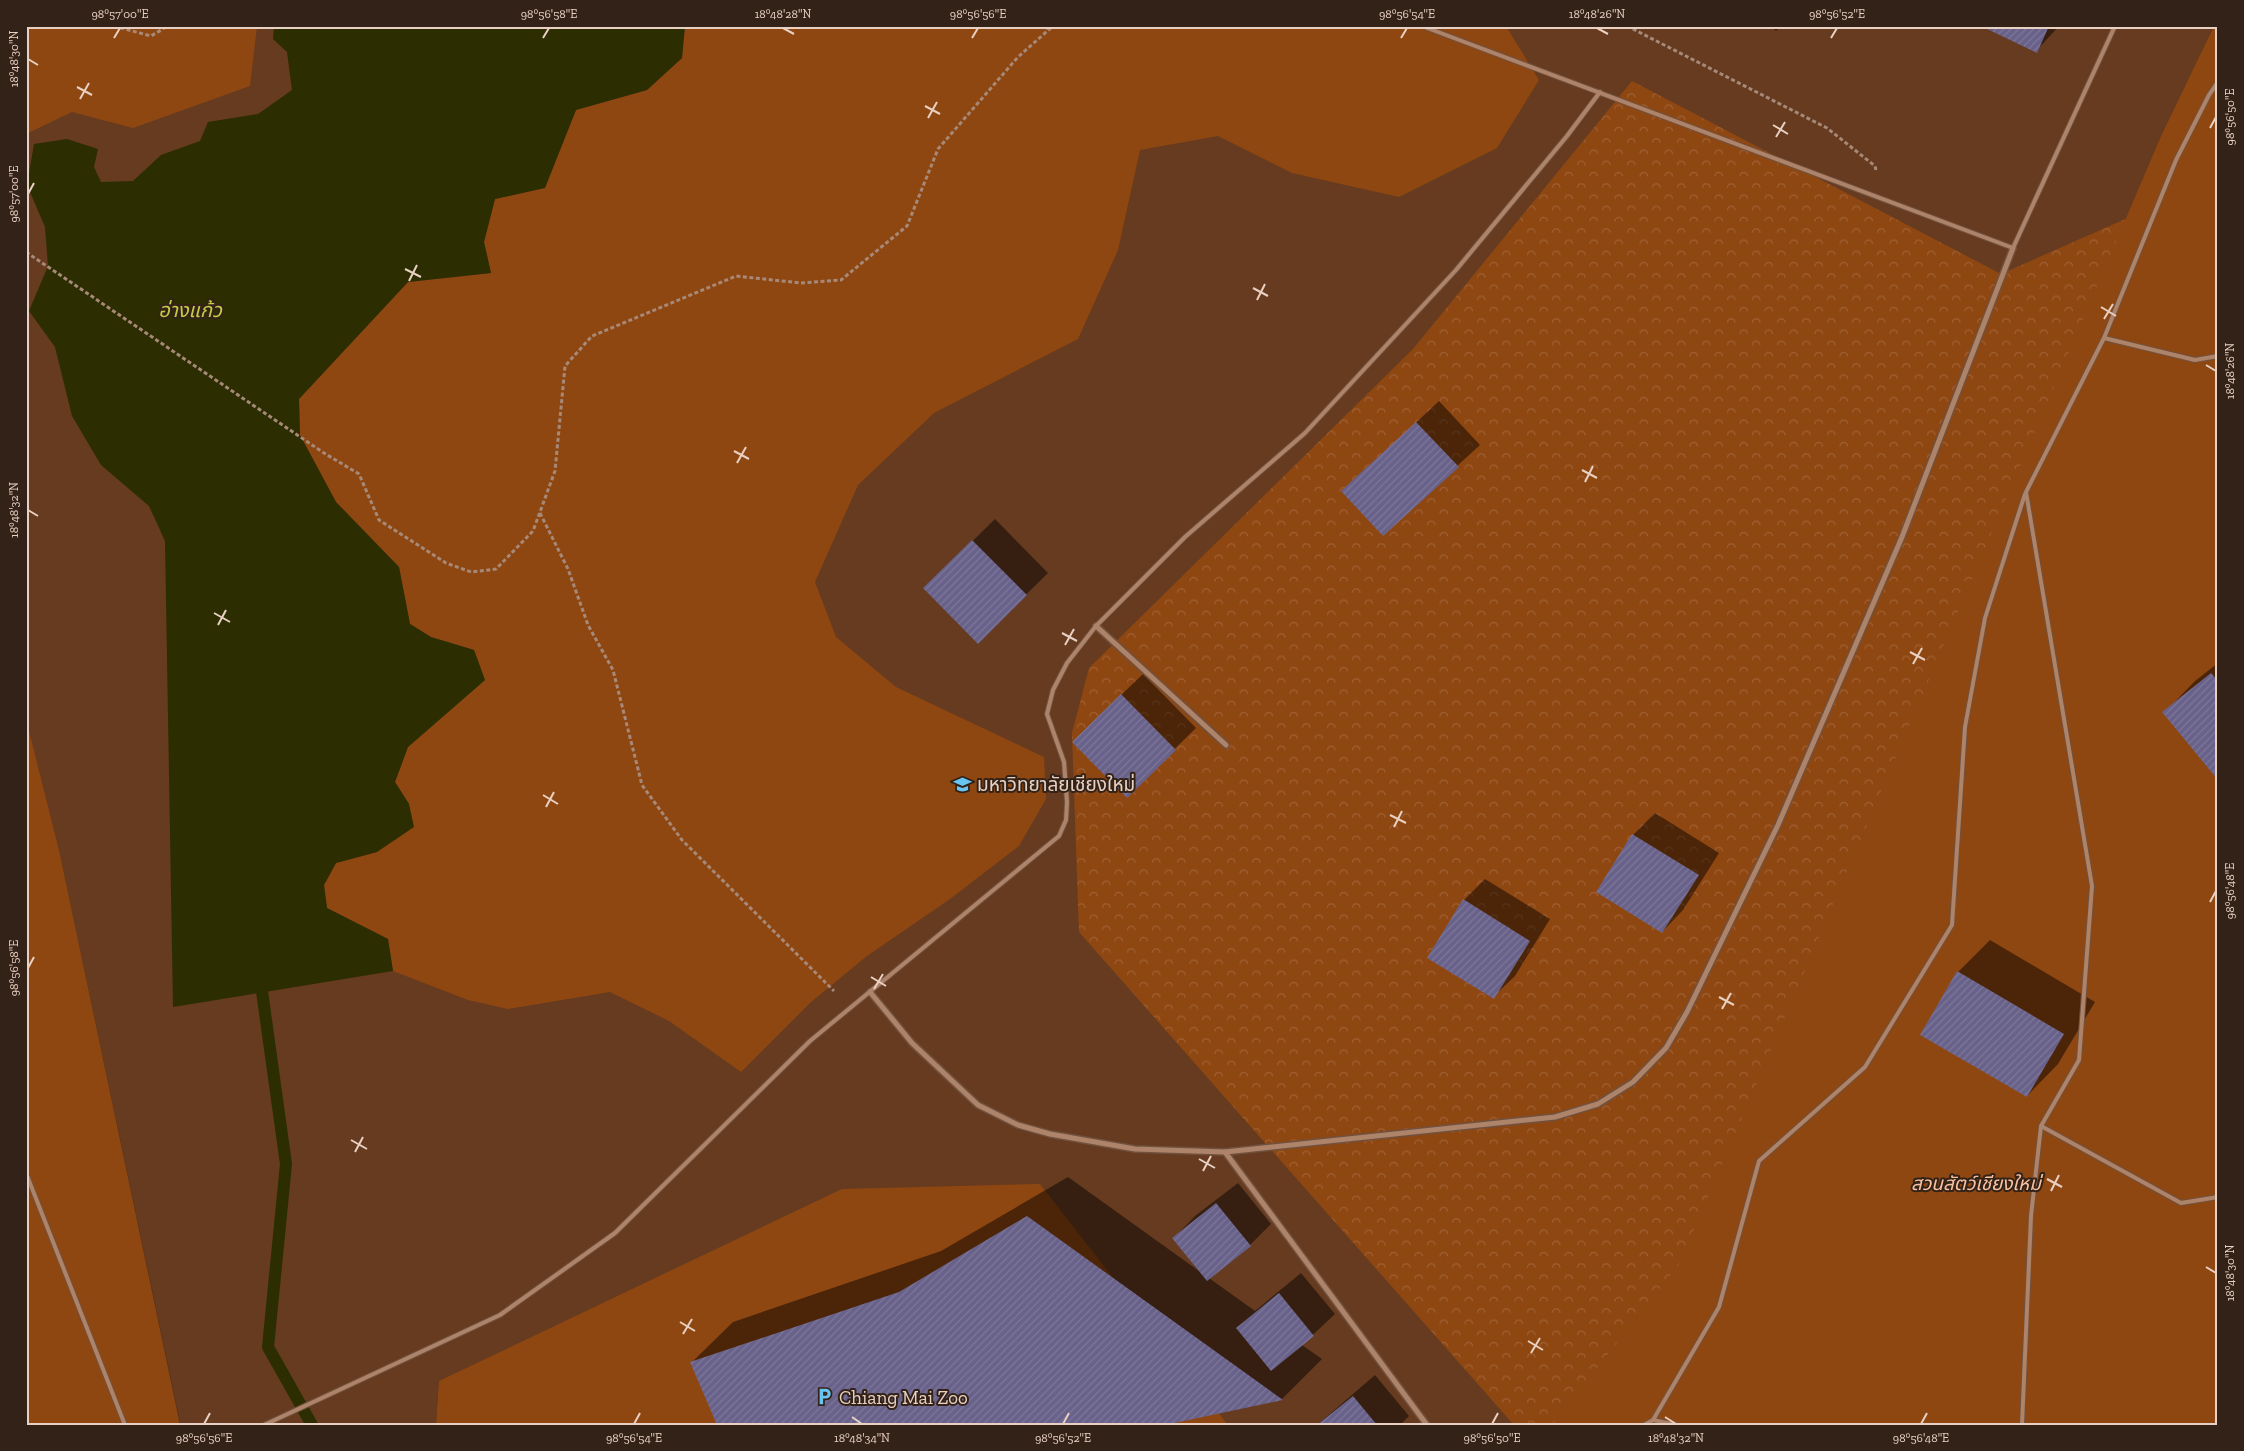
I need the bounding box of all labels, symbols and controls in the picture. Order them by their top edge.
text: 98°57'00"E [91,7,149,21]
text: 98°56'58"E [521,7,577,21]
text: 18°48'28"N [755,7,811,21]
text: 98°56'56"E [950,7,1006,21]
text: 98°56'54"E [1379,7,1435,21]
text: 18°48'26"N [1569,7,1625,21]
text: 98°56'52"E [1809,7,1865,21]
text: 18°48'30"N [7,31,21,87]
text: 98°56'50"E [2223,89,2237,145]
text: 98°57'00"E [7,165,21,223]
water label: อ่างแก้ว [158,298,223,322]
text: 18°48'26"N [2223,343,2237,399]
text: 18°48'32"N [7,482,21,538]
place label: มหาวิทยาลัยเชียงใหม่ [977,773,1135,796]
school or university icon: มหาวิทยาลัยเชียงใหม่ [953,774,973,794]
text: 98°56'48"E [2223,863,2237,919]
text: 98°56'58"E [7,940,21,996]
park label: สวนสัตว์เชียงใหม่ [1911,1172,2044,1195]
text: 18°48'30"N [2223,1245,2237,1301]
place label: Chiang Mai Zoo [839,1386,968,1409]
parking icon: Chiang Mai Zoo [815,1387,835,1407]
text: 98°56'56"E [176,1431,232,1445]
text: 98°56'54"E [606,1431,662,1445]
text: 18°48'34"N [834,1431,890,1445]
text: 98°56'52"E [1035,1431,1091,1445]
text: 98°56'50"E [1464,1431,1520,1445]
text: 18°48'32"N [1648,1431,1704,1445]
text: 98°56'48"E [1893,1431,1949,1445]

